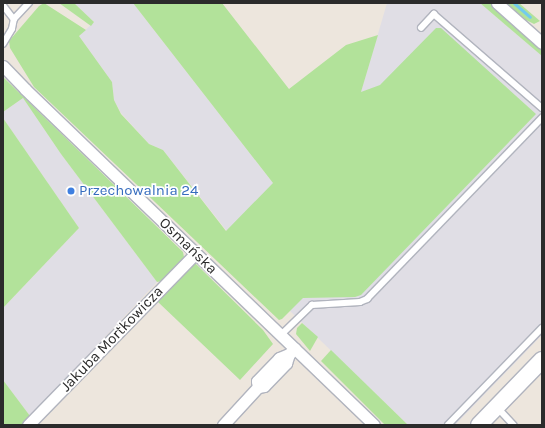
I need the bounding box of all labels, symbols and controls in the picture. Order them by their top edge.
place label: Przechowalnia 24 [79,182,198,200]
marker: Przechowalnia 24 [66,186,76,196]
street label: Osmańska [155,214,221,278]
street label: Jakuba Mortkowicza [57,283,167,395]

